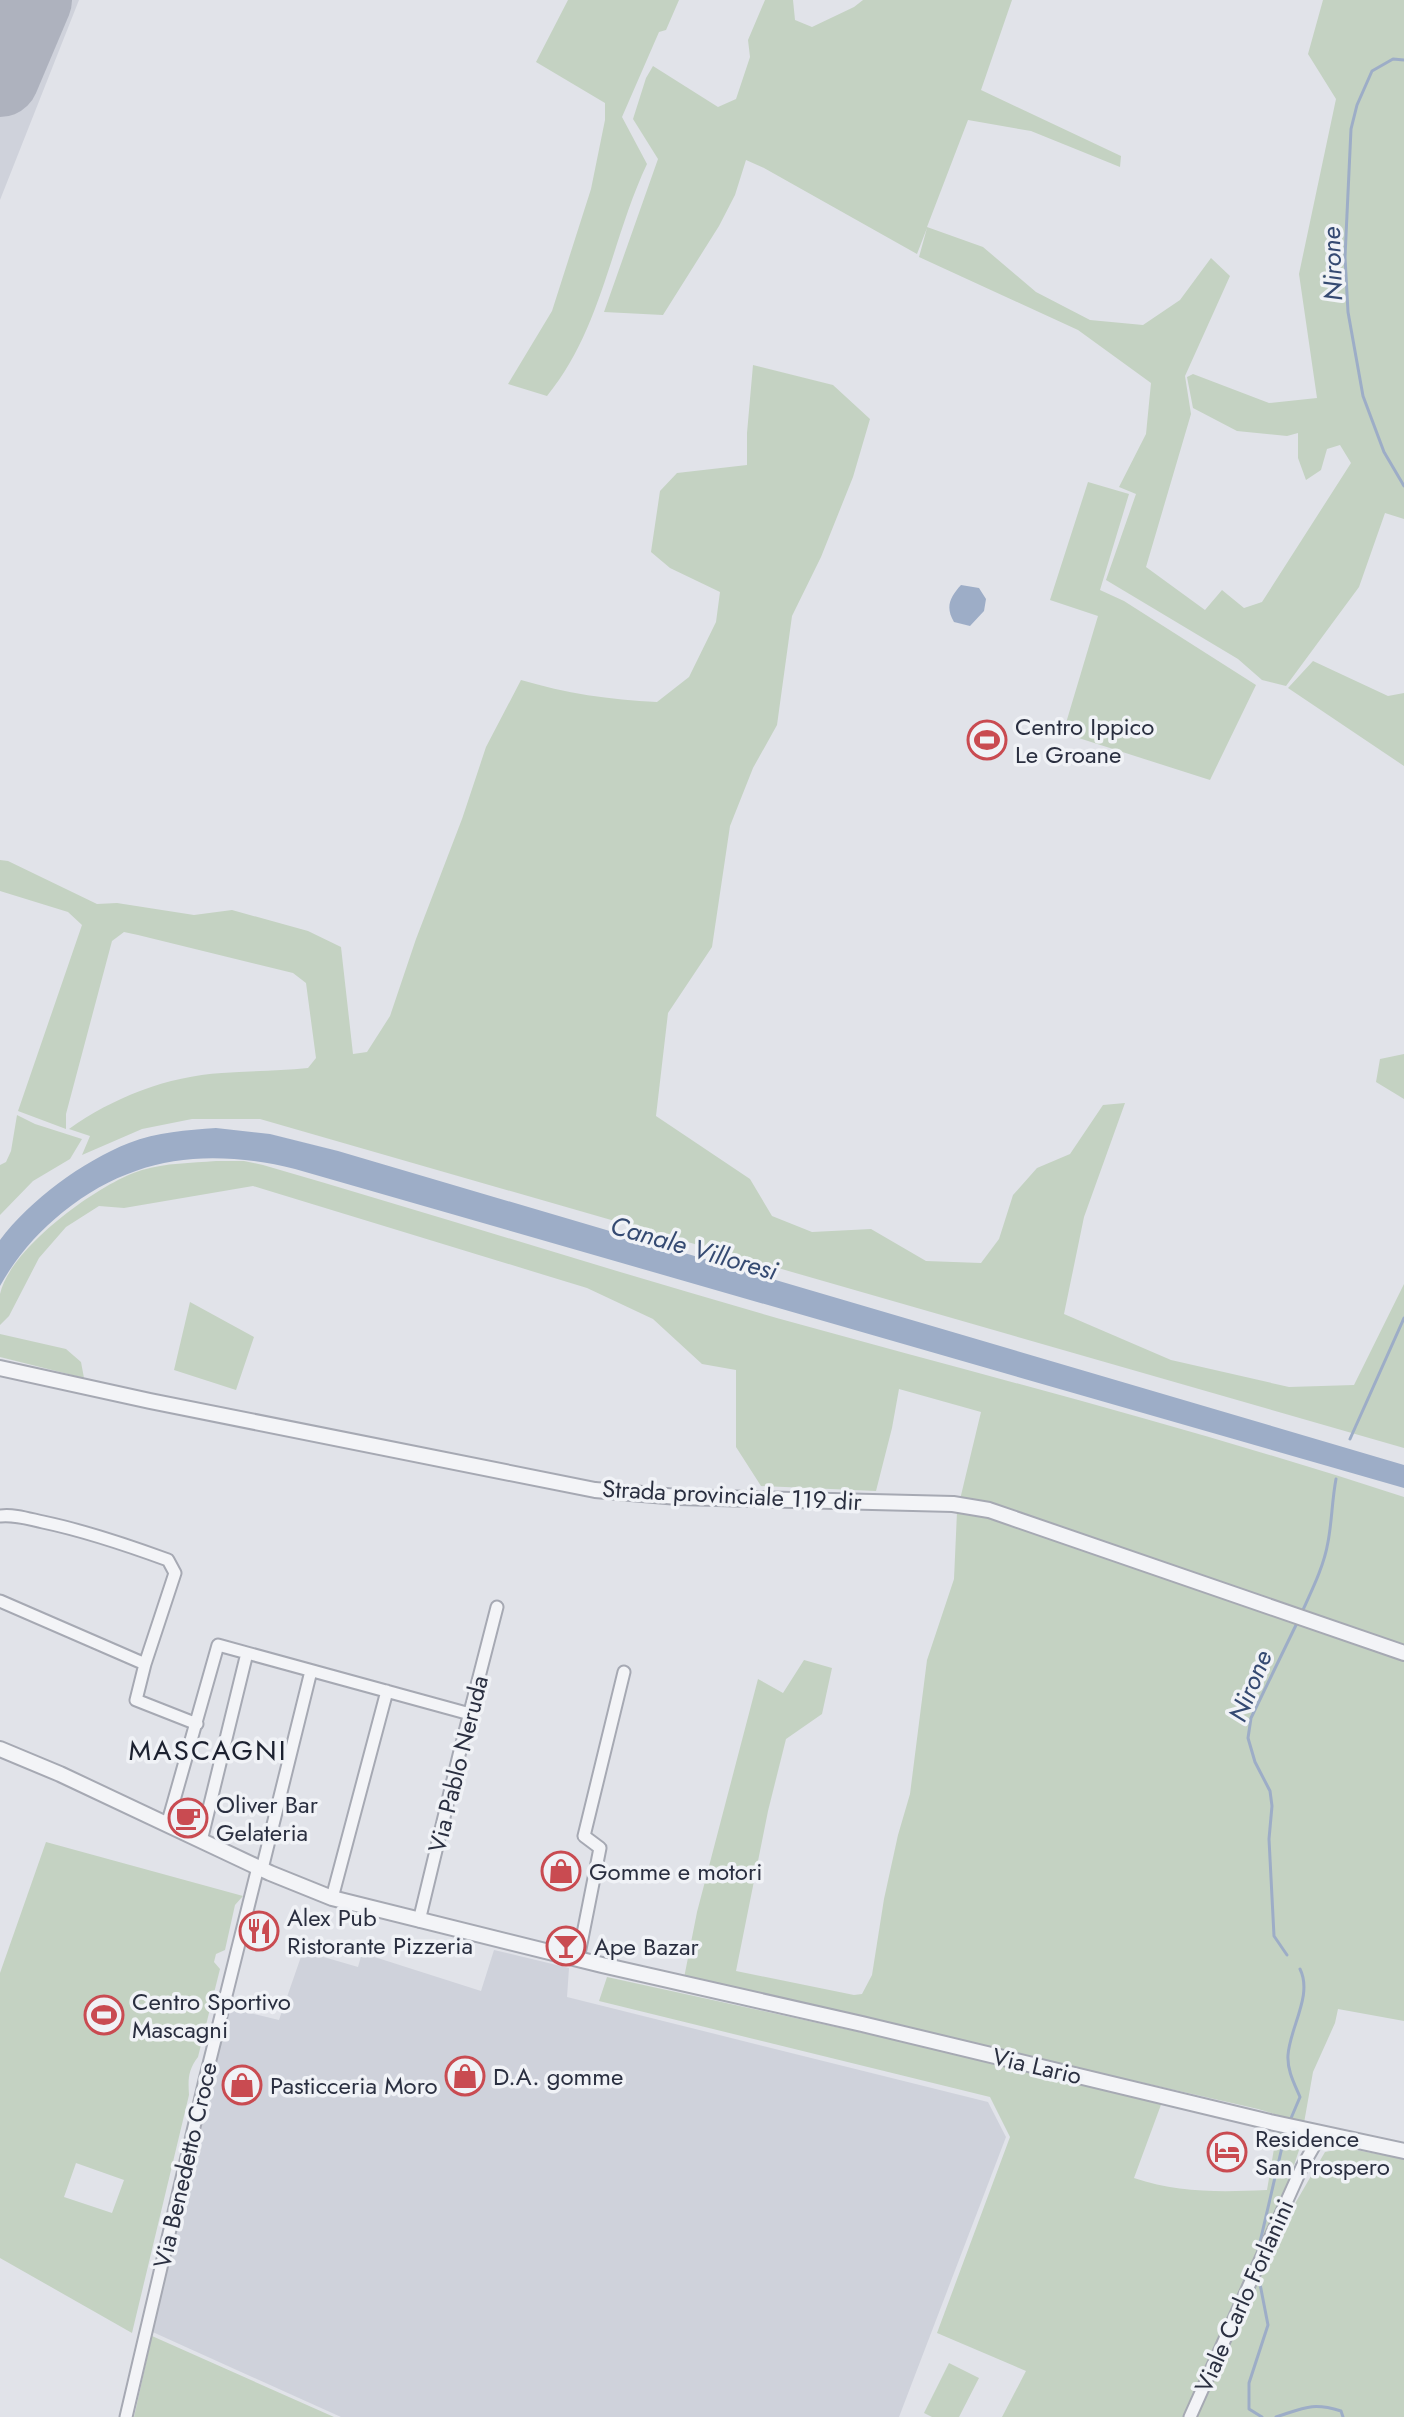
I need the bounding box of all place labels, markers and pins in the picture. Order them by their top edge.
place label: Centro Ippico Le Groane [1015,709,1154,772]
sports icon: Centro Ippico Le Groane [966,719,1008,761]
place label: Oliver Bar Gelateria [216,1787,319,1850]
cafe icon: Oliver Bar Gelateria [167,1797,209,1839]
shop icon: Gomme e motori [540,1850,582,1892]
place label: Gomme e motori [589,1854,762,1889]
place label: Alex Pub Ristorante Pizzeria [287,1900,473,1963]
restaurant icon: Alex Pub Ristorante Pizzeria [238,1910,280,1952]
bar icon: Ape Bazar [545,1925,587,1967]
place label: Ape Bazar [594,1929,700,1964]
place label: Centro Sportivo Mascagni [132,1984,291,2047]
sports icon: Centro Sportivo Mascagni [83,1994,125,2036]
shop icon: D.A. gomme [444,2055,486,2097]
place label: D.A. gomme [493,2059,623,2094]
shop icon: Pasticceria Moro [221,2064,263,2106]
place label: Pasticceria Moro [270,2068,438,2103]
place label: Residence San Prospero [1255,2121,1390,2184]
hotel icon: Residence San Prospero [1206,2131,1248,2173]

